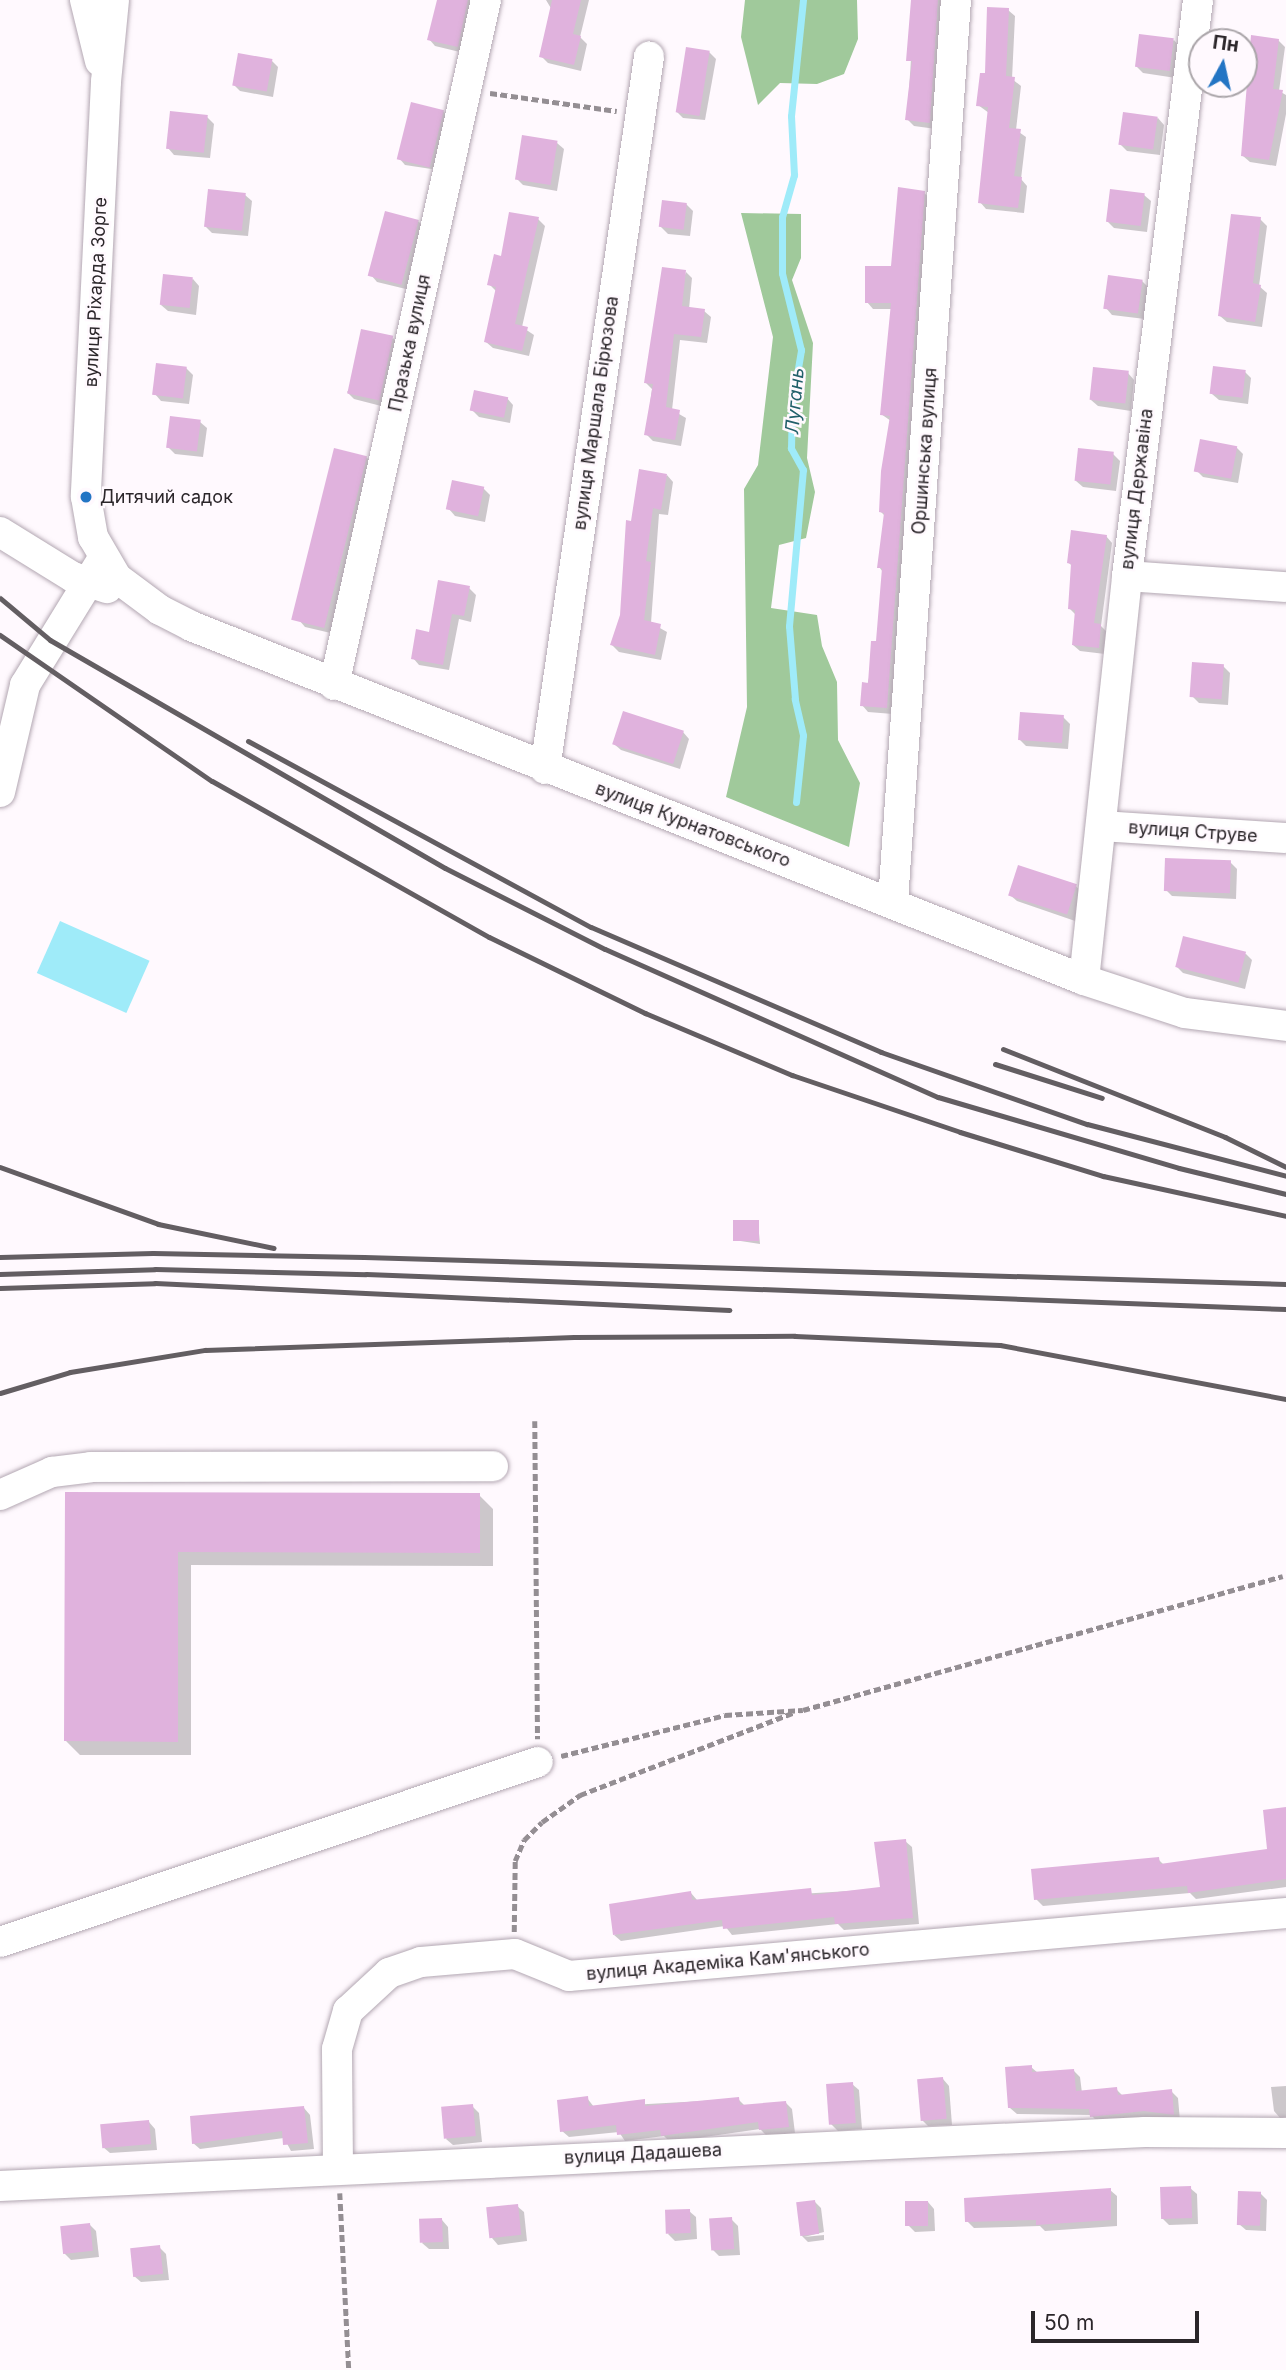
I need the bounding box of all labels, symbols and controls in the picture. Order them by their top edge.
north arrow [1188,28,1258,98]
text: Пн [1211,30,1240,57]
street label: вулиця Ріхарда Зорге [80,196,112,388]
street label: Празька вулиця [385,272,435,414]
street label: вулиця Маршала Бірюзова [569,295,623,531]
water label: Лугань [781,367,809,435]
street label: Оршинська вулиця [908,367,942,535]
street label: вулиця Державіна [1116,407,1158,571]
place label: Дитячий садок [100,486,233,508]
marker: Дитячий садок [78,489,94,505]
street label: вулиця Курнатовського [592,778,794,872]
street label: вулиця Струве [1128,817,1258,847]
street label: вулиця Академіка Кам'янського [585,1939,871,1985]
street label: вулиця Дадашева [563,2139,723,2169]
scale bar [1034,2296,1202,2340]
text: 50 m [1044,2310,1094,2335]

